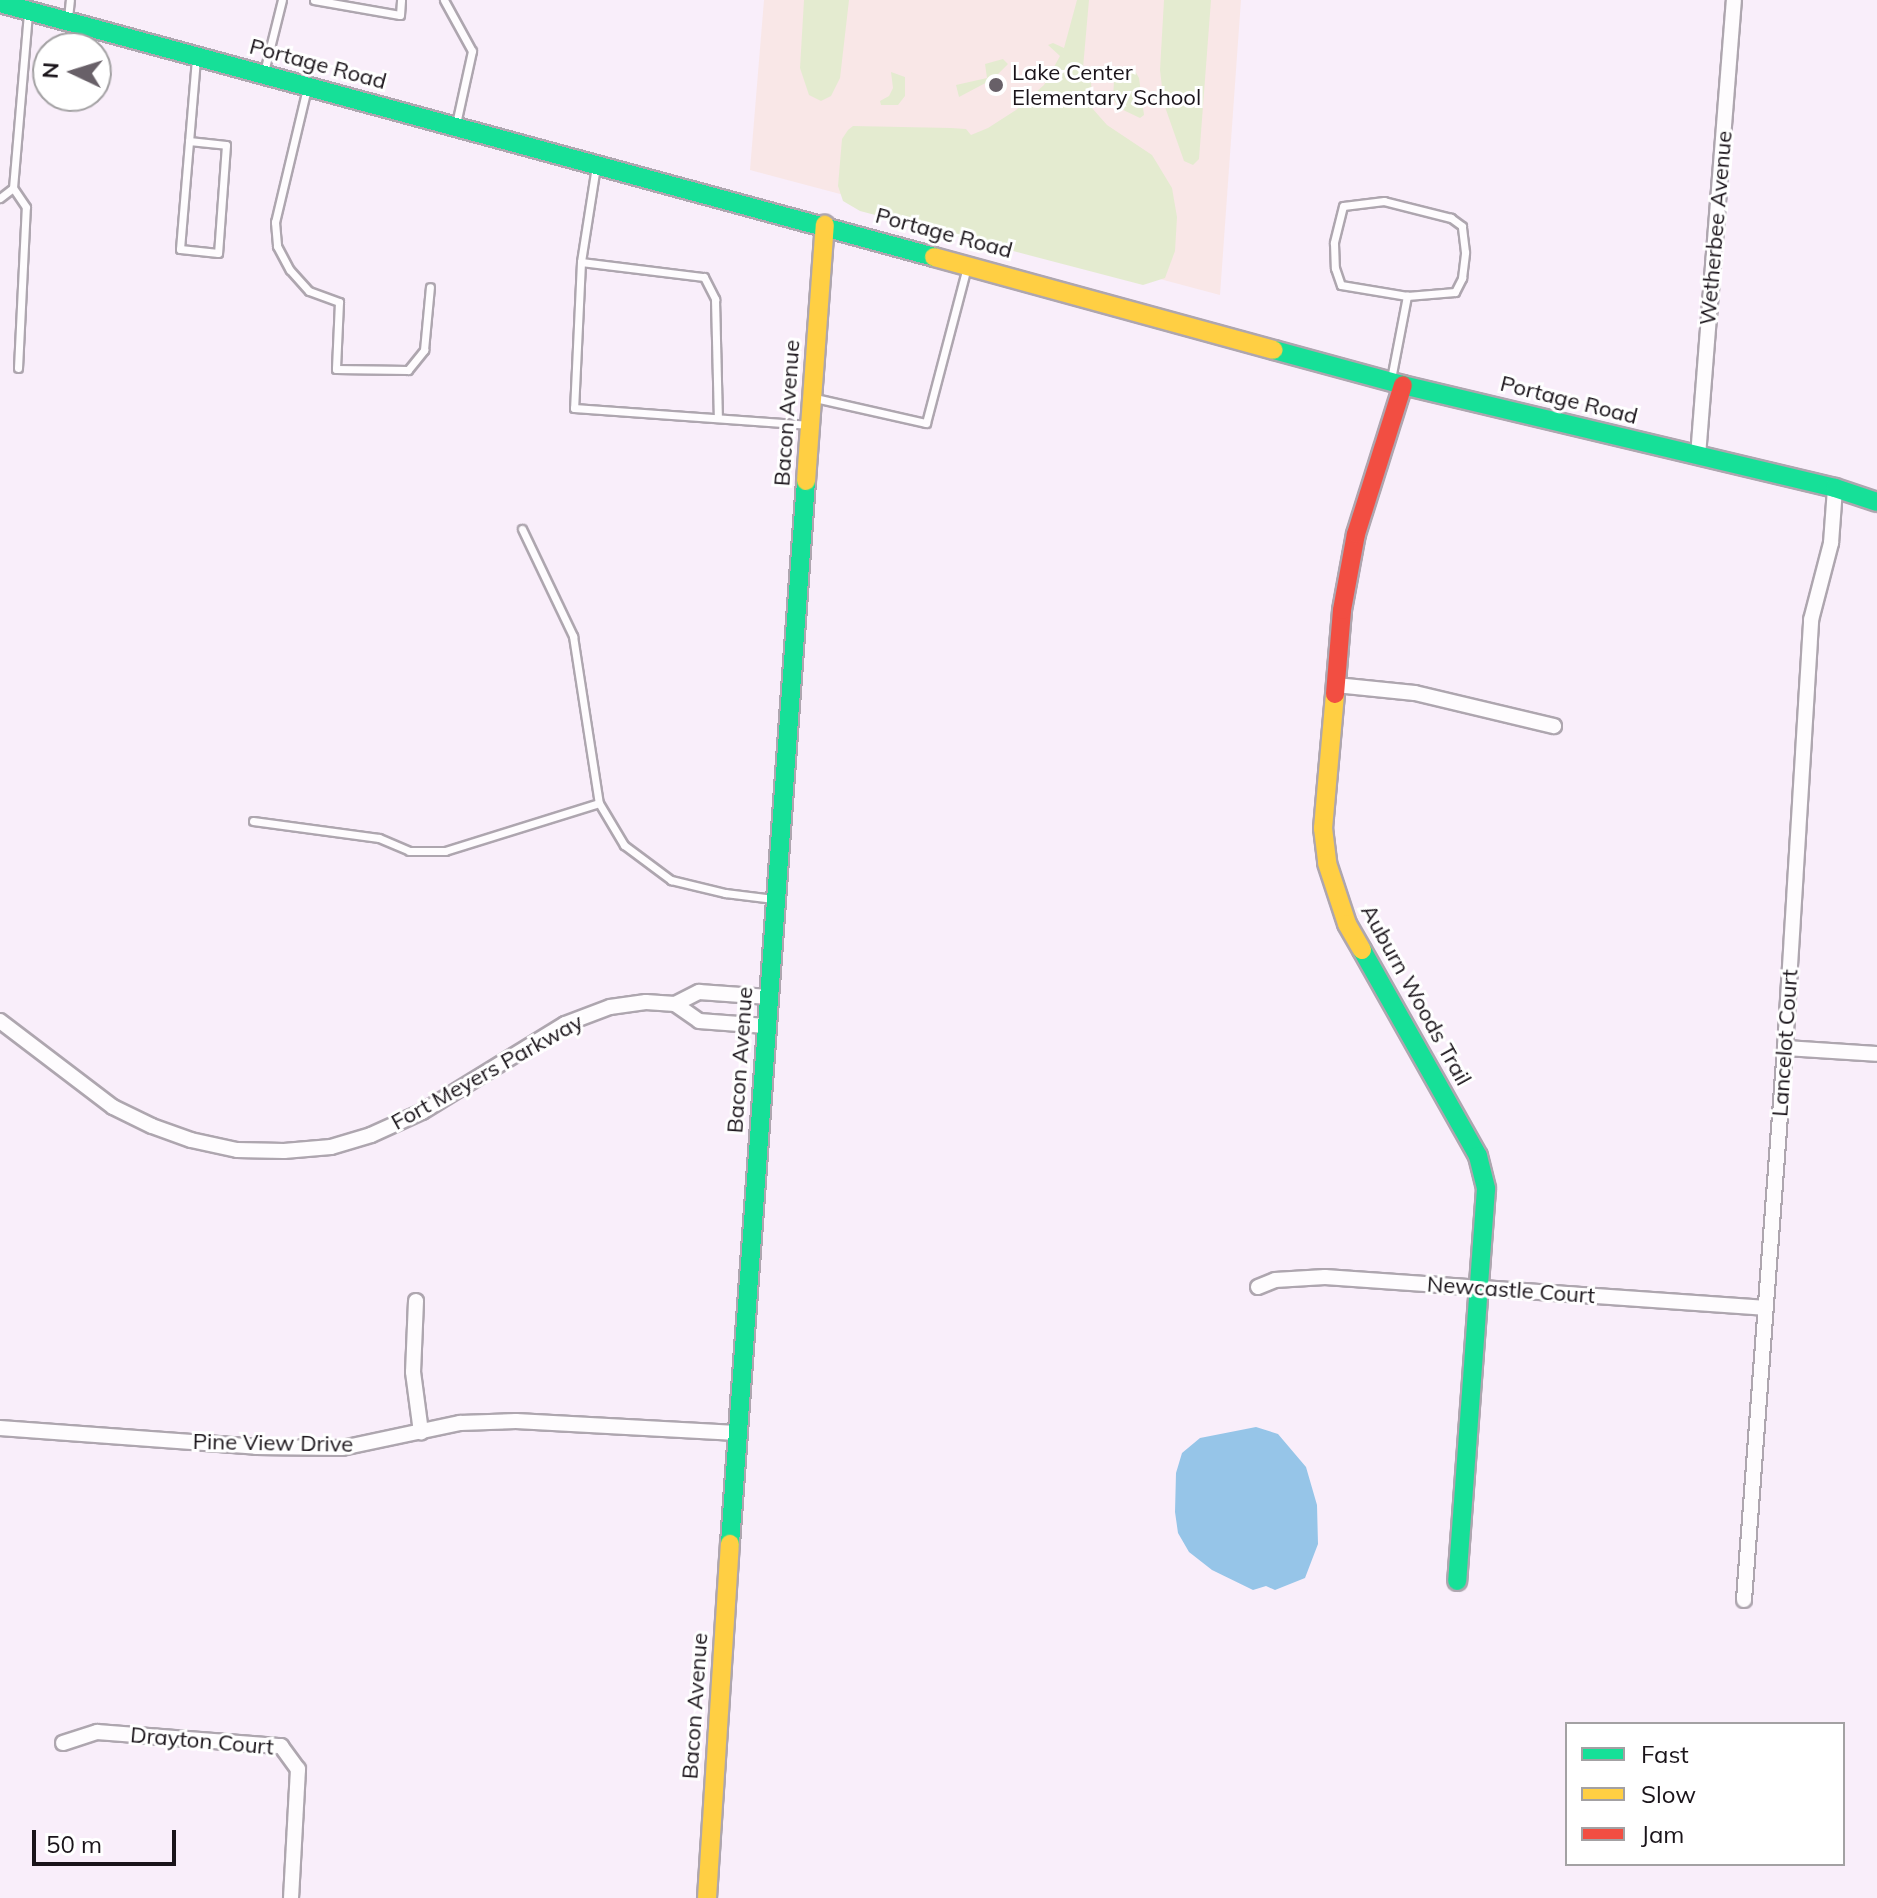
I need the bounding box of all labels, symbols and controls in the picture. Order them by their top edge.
north arrow [32,32,112,112]
street label: Portage Road [247,33,389,95]
place label: Lake Center Elementary School [1012,59,1201,110]
text: N [36,61,65,80]
marker: Lake Center Elementary School [987,76,1005,94]
street label: Wetherbee Avenue [1694,130,1738,326]
street label: Portage Road [873,202,1015,264]
street label: Bacon Avenue [769,339,805,487]
street label: Portage Road [1498,370,1640,430]
street label: Auburn Woods Trail [1355,900,1477,1090]
street label: Lancelot Court [1767,968,1803,1118]
street label: Bacon Avenue [722,986,758,1134]
street label: Fort Meyers Parkway [387,1008,587,1136]
street label: Newcastle Court [1426,1271,1596,1309]
street label: Pine View Drive [192,1428,354,1458]
street label: Bacon Avenue [677,1632,713,1780]
street label: Drayton Court [129,1722,275,1760]
legend [1565,1722,1845,1866]
text: Fast [1641,1739,1689,1769]
text: Slow [1641,1779,1696,1809]
scale bar [36,1814,180,1864]
text: Jam [1641,1819,1684,1849]
text: 50 m [46,1829,102,1859]

